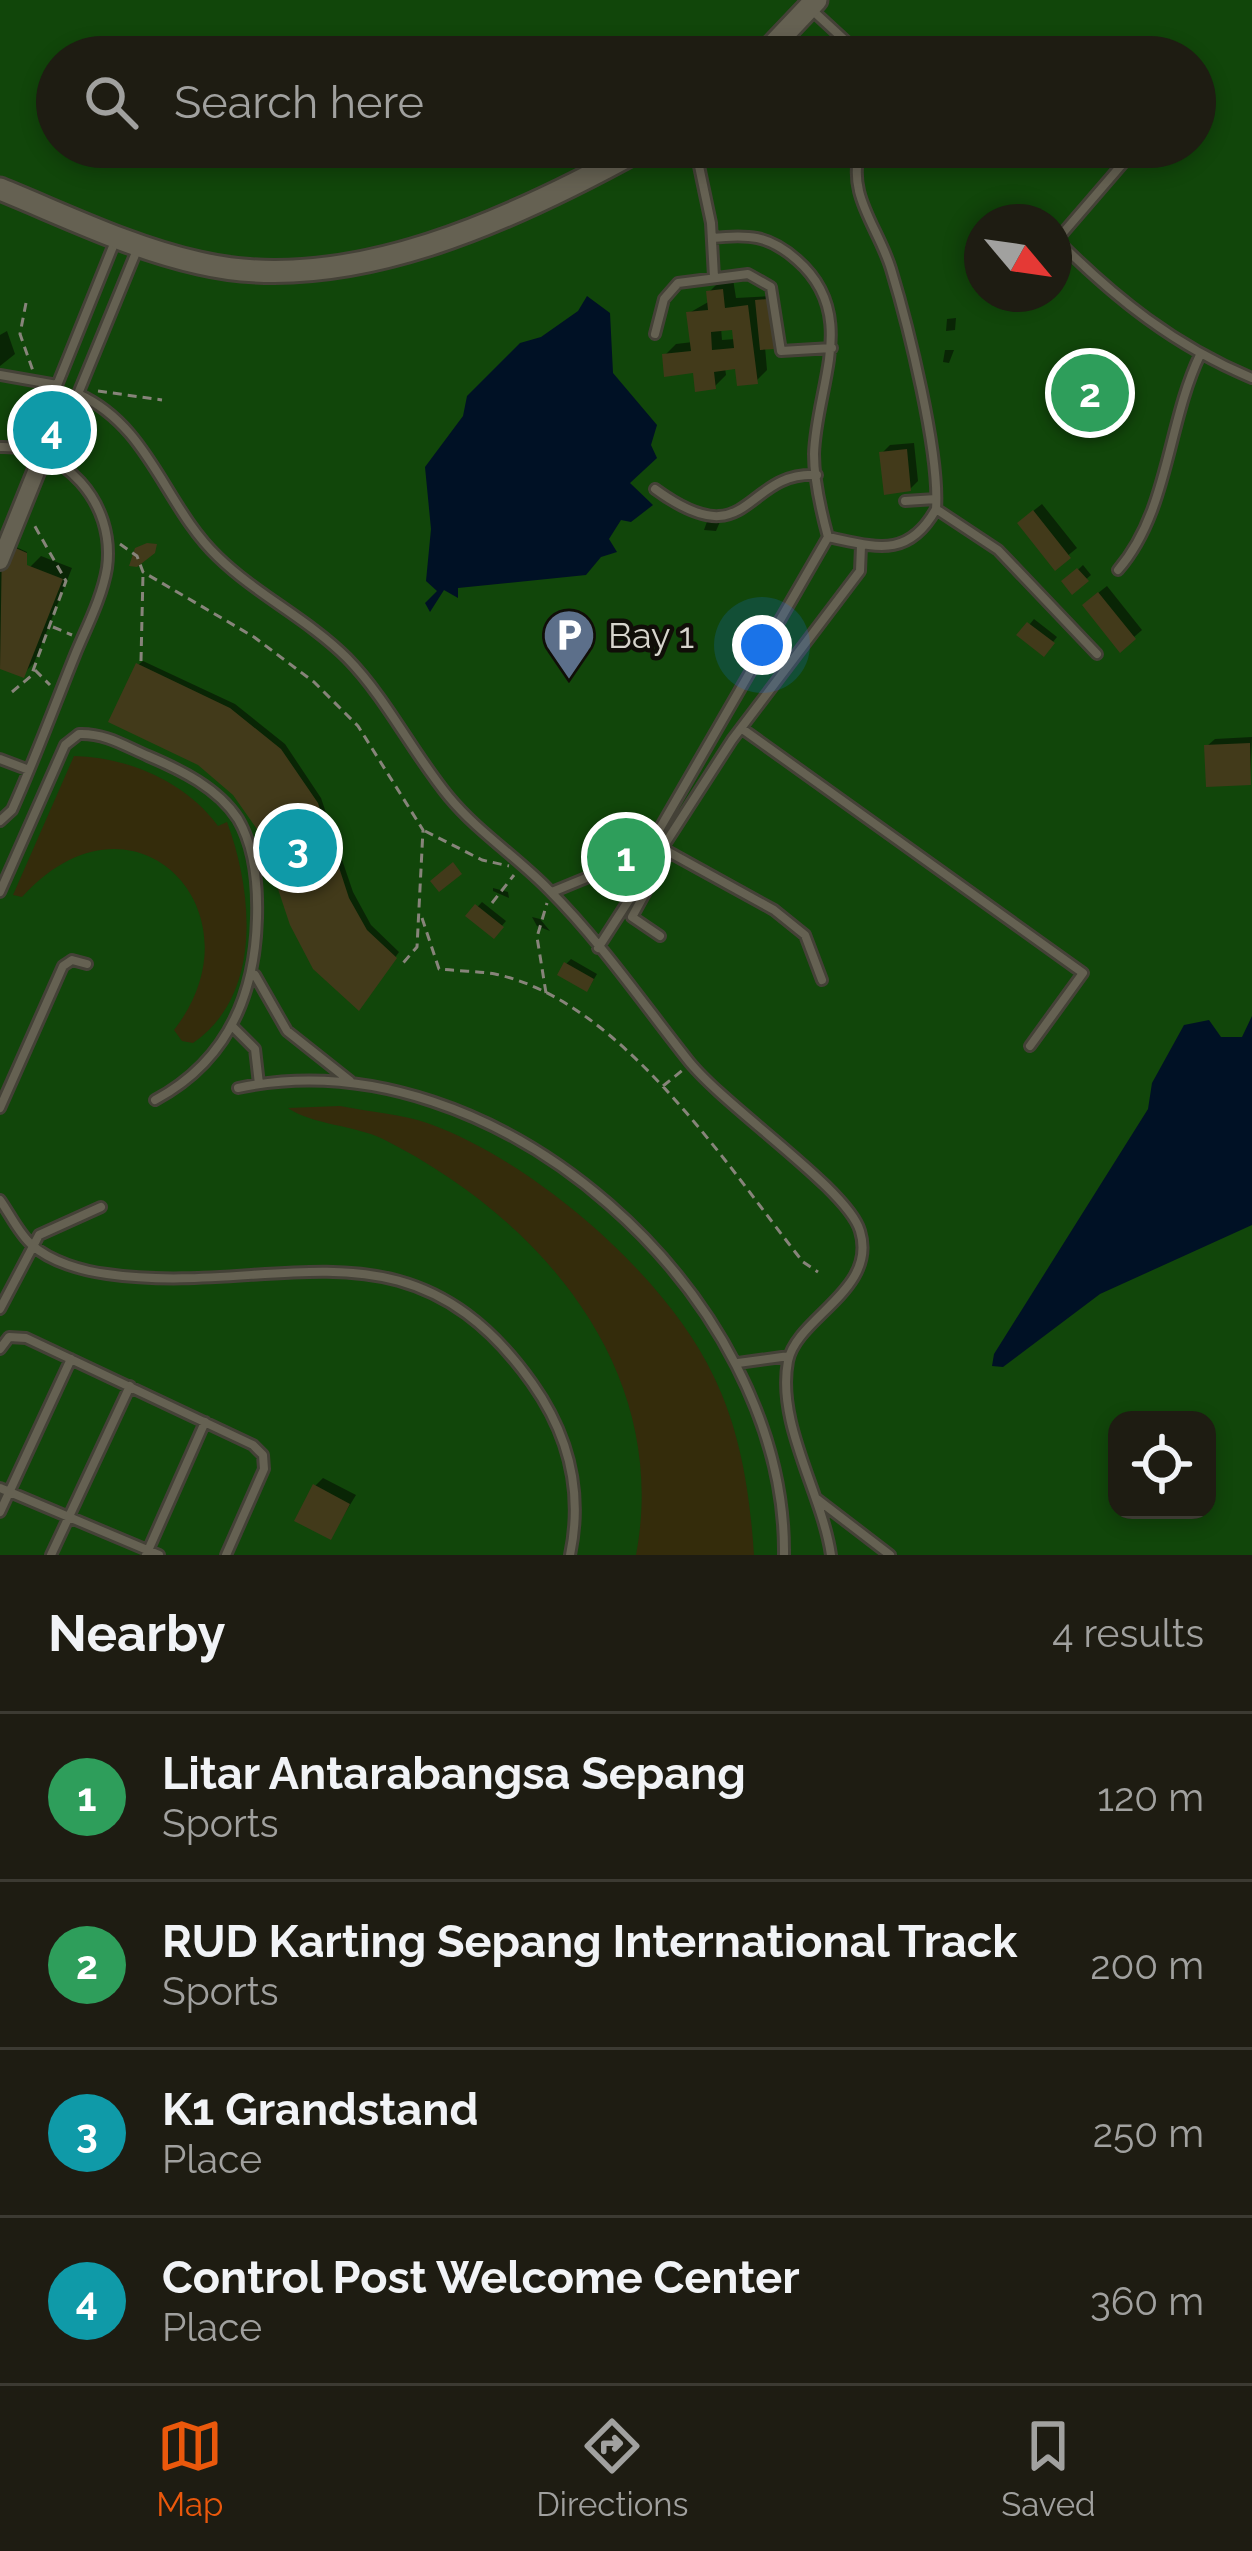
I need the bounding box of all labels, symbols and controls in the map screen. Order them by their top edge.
search box [36,36,1216,168]
icon: search [78,69,144,135]
text: Search here [174,76,424,129]
north arrow [964,204,1072,312]
pin: 2 [1051,348,1129,438]
pin: 4 [13,385,91,475]
parking icon: Bay 1 [541,607,597,681]
place label: Bay 1 [608,614,694,656]
your location [732,615,792,675]
pin: 3 [259,803,337,893]
pin: 1 [587,812,665,902]
map controls [1108,1411,1216,1519]
button: locate [1108,1411,1216,1519]
text: Nearby [48,1603,225,1663]
text: 4 results [1052,1610,1204,1656]
text: Litar Antarabangsa Sepang [162,1747,746,1800]
text: 1 [77,1774,97,1820]
text: 120 m [1097,1774,1204,1820]
text: Sports [162,1800,279,1846]
text: RUD Karting Sepang International Track [162,1915,1017,1968]
text: 2 [76,1942,98,1988]
text: 200 m [1090,1942,1204,1988]
text: Sports [162,1968,279,2014]
text: K1 Grandstand [162,2083,479,2136]
text: 3 [76,2110,98,2156]
text: 250 m [1093,2110,1204,2156]
text: Place [162,2136,262,2182]
text: Control Post Welcome Center [162,2251,800,2304]
text: 4 [76,2278,98,2324]
text: 360 m [1090,2278,1204,2324]
text: Place [162,2304,262,2350]
tab: Map [156,2413,223,2524]
tab: Directions [536,2413,689,2524]
tab: Saved [1001,2413,1096,2524]

